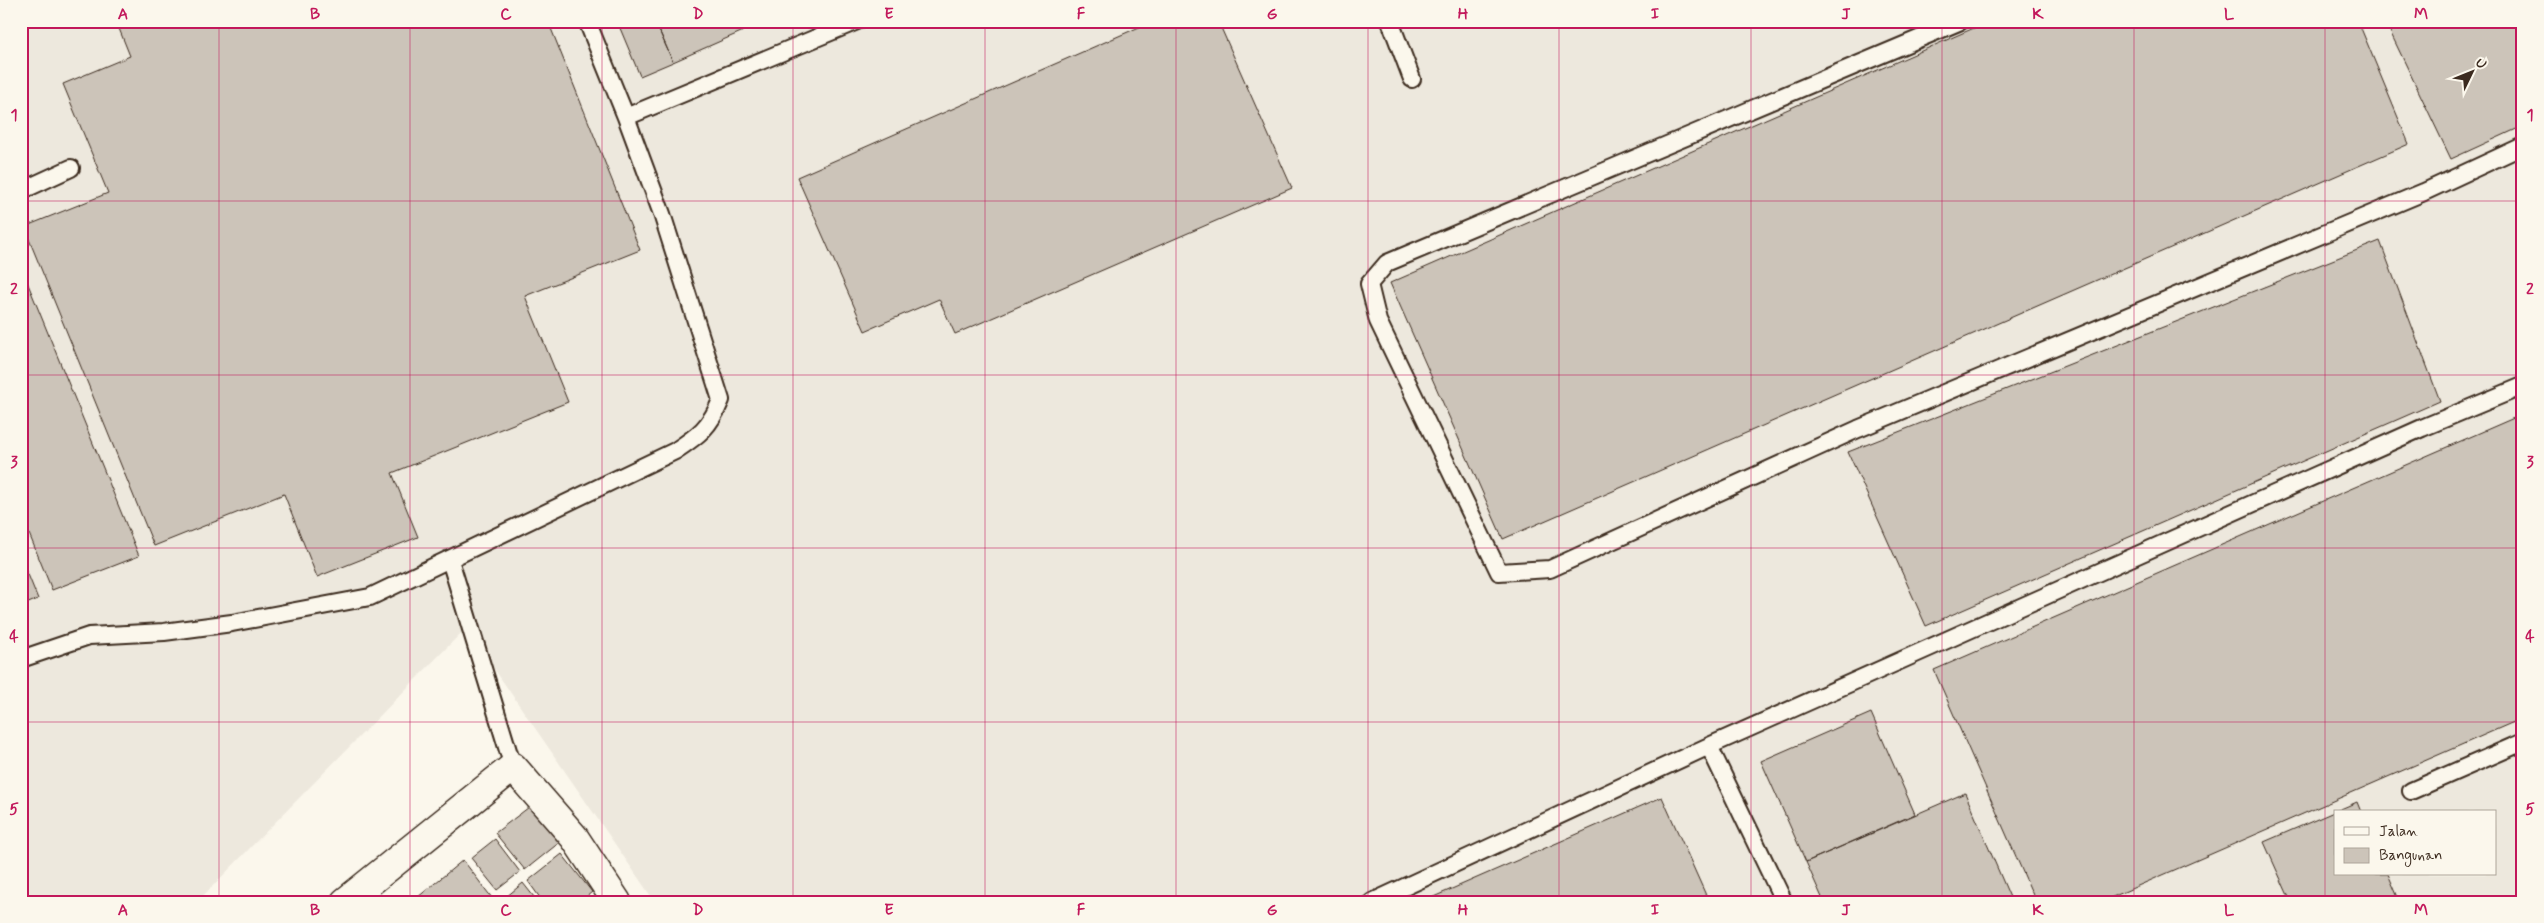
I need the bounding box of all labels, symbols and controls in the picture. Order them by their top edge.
text: A [118,4,128,25]
text: B [310,4,320,25]
text: C [500,4,512,25]
text: D [692,4,704,25]
text: E [884,4,894,25]
text: F [1077,4,1086,25]
text: G [1267,4,1278,25]
text: H [1458,4,1469,25]
text: I [1651,4,1660,25]
text: J [1841,4,1851,25]
text: K [2032,4,2044,25]
text: L [2224,4,2235,25]
text: M [2414,4,2428,25]
north arrow [2446,48,2496,98]
text: U [2471,54,2490,73]
text: 1 [10,105,18,126]
text: 1 [2526,105,2534,126]
text: 2 [10,279,18,300]
text: 2 [2526,279,2534,300]
text: 3 [10,452,18,473]
text: 3 [2526,452,2534,473]
text: 4 [9,626,19,647]
text: 4 [2525,626,2535,647]
text: 5 [9,799,19,820]
text: 5 [2525,799,2535,820]
legend [2334,810,2496,876]
text: Jalan [2379,822,2418,842]
text: Bangunan [2379,846,2442,867]
text: A [118,900,128,921]
text: B [310,900,320,921]
text: C [500,900,512,921]
text: D [692,900,704,921]
text: E [884,900,894,921]
text: F [1077,900,1086,921]
text: G [1267,900,1278,921]
text: H [1458,900,1469,921]
text: I [1651,900,1660,921]
text: J [1841,900,1851,921]
text: K [2032,900,2044,921]
text: L [2224,900,2235,921]
text: M [2414,900,2428,921]

